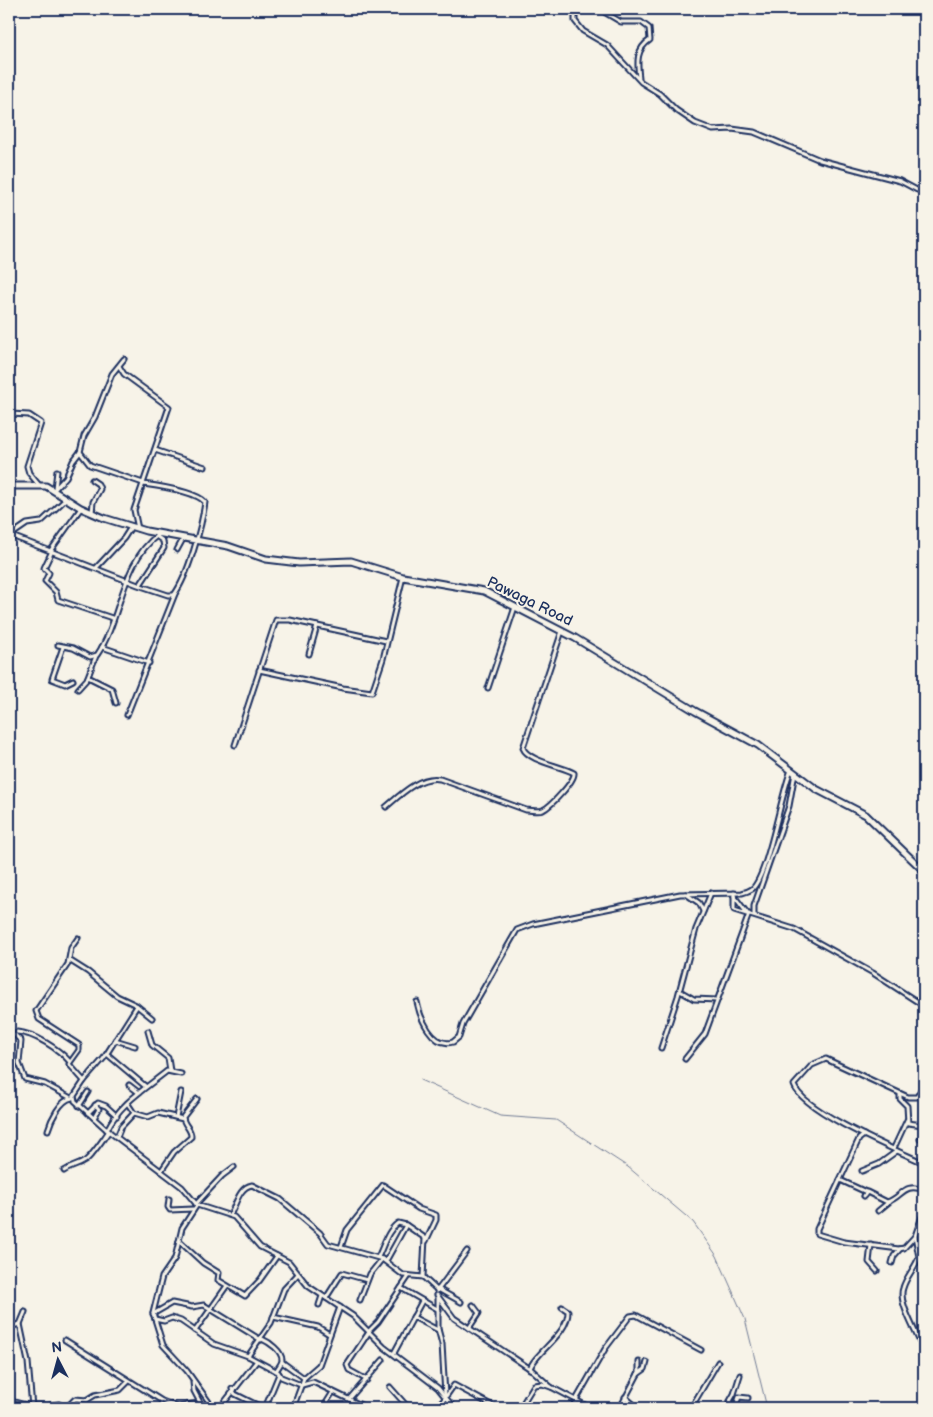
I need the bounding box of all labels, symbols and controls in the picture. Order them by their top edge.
street label: Pawaga Road [484,572,576,630]
north arrow [32,1334,82,1384]
text: N [51,1339,63,1357]

